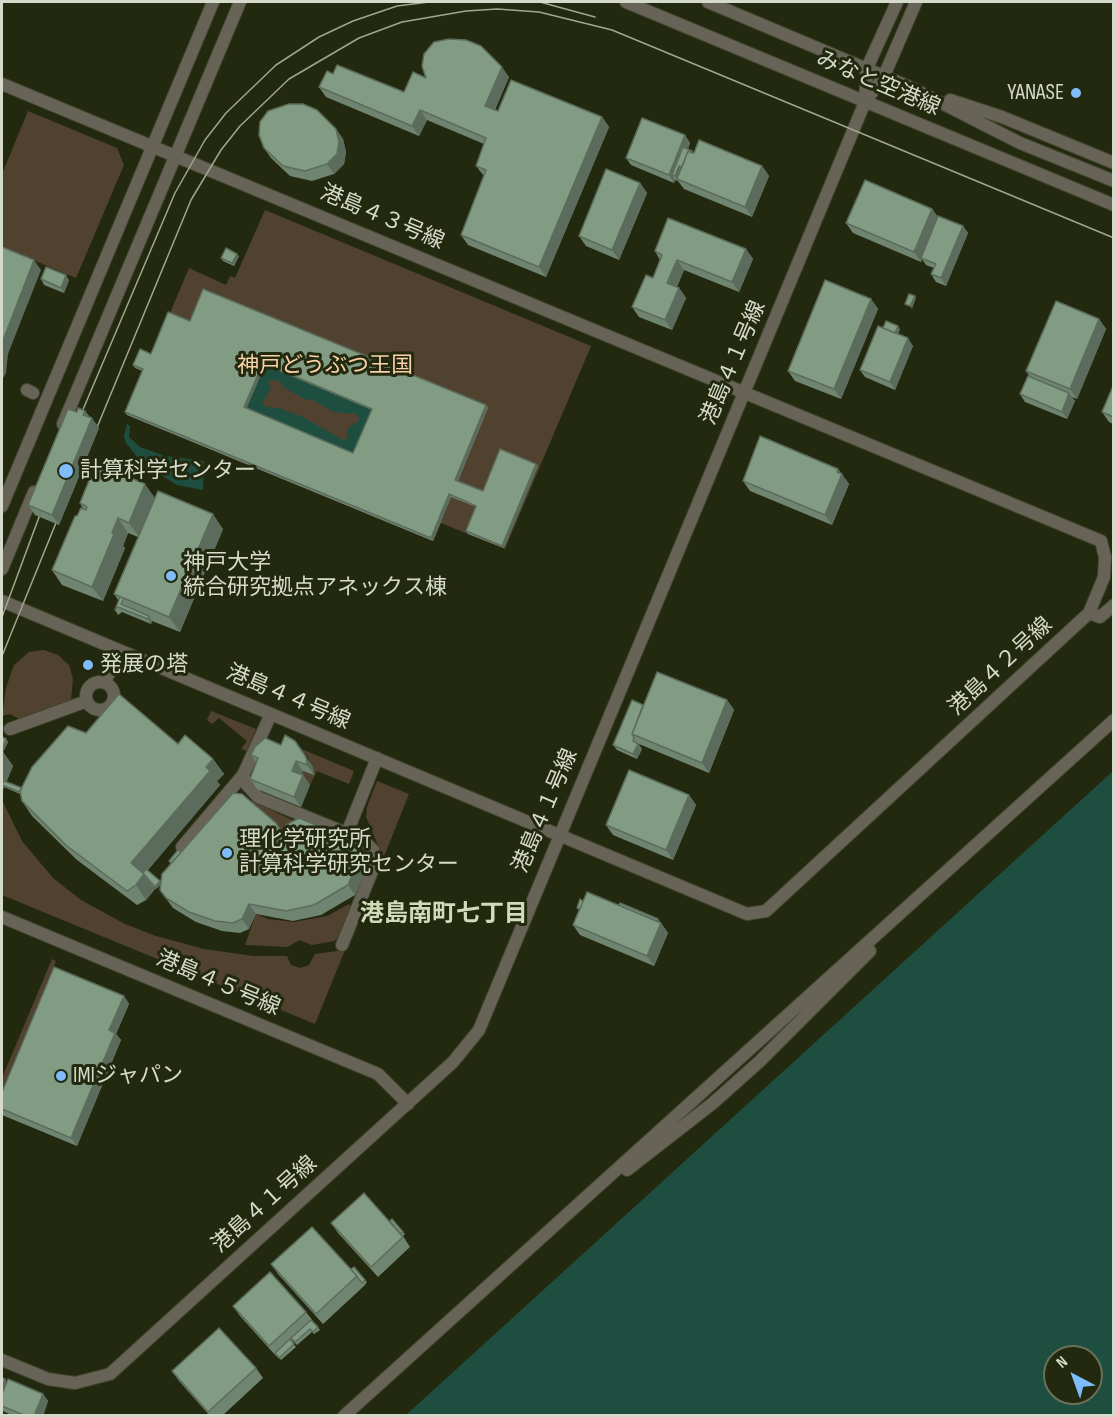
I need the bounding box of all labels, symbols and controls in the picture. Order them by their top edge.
street label: みなと空港線 [812,46,944,122]
place label: YANASE [1007,80,1064,106]
marker: YANASE [1069,86,1083,100]
street label: 港島４３号線 [316,180,448,256]
street label: 港島４１号線 [696,297,772,429]
park label: 神戸どうぶつ王国 [237,353,413,379]
place label: 計算科学センター [80,458,256,484]
marker: 計算科学センター [57,462,75,480]
place label: 神戸大学 統合研究拠点アネックス棟 [183,550,447,602]
marker: 神戸大学 統合研究拠点アネックス棟 [164,569,178,583]
street label: 港島４２号線 [944,612,1058,722]
place label: 発展の塔 [100,652,188,678]
marker: 発展の塔 [81,658,95,672]
street label: 港島４４号線 [222,660,354,736]
street label: 港島４１号線 [508,745,584,877]
place label: 理化学研究所 計算科学研究センター [239,827,459,878]
marker: 理化学研究所 計算科学研究センター [220,846,234,860]
district label: 港島南町七丁目 [360,901,528,929]
street label: 港島４５号線 [152,946,284,1022]
place label: IMIジャパン [73,1063,183,1089]
marker: IMIジャパン [54,1069,68,1083]
street label: 港島４１号線 [207,1151,323,1259]
north arrow [1043,1345,1103,1405]
text: N [1053,1353,1072,1373]

